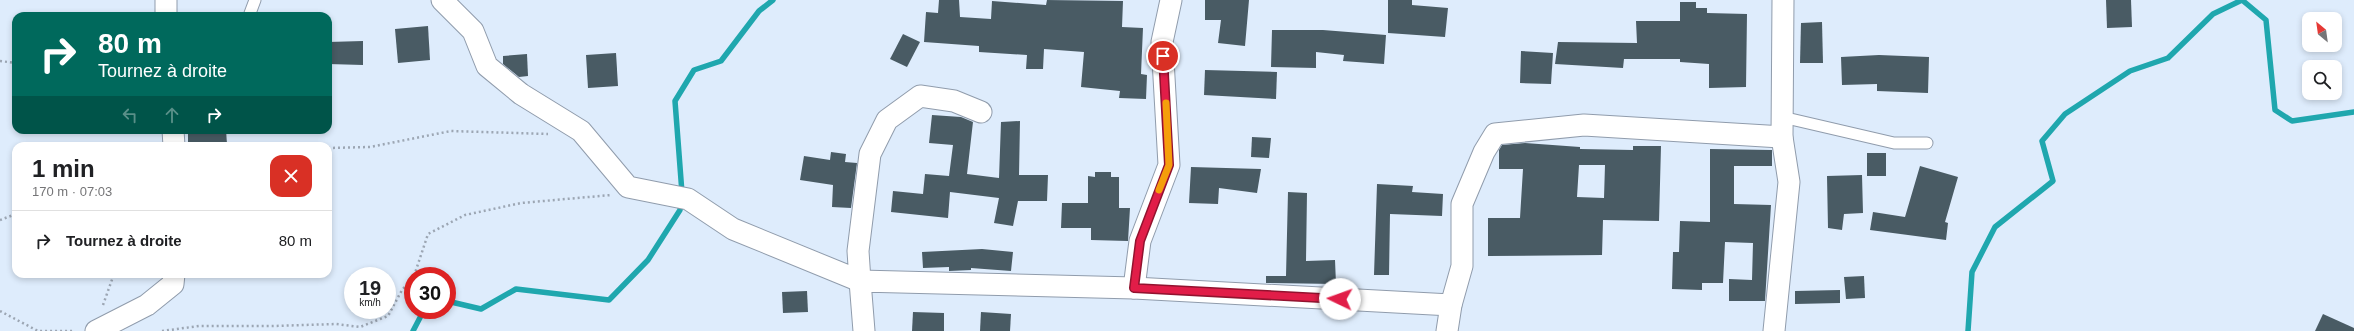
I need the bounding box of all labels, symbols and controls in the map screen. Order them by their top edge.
north arrow [2302,12,2342,52]
map controls [2302,12,2342,100]
icon: right [32,28,84,80]
text: 80 m [98,28,162,59]
pin [1146,39,1180,73]
icon: arrive [1152,45,1174,67]
button: search [2302,60,2342,100]
text: Tournez à droite [98,61,227,81]
icon: left [119,104,141,126]
icon: ahead [161,104,183,126]
icon: right [203,104,225,126]
text: 1 min [32,155,95,182]
button: close [270,155,312,197]
text: 170 m · 07:03 [32,184,112,199]
icon: right [32,230,54,252]
text: Tournez à droite [66,232,182,249]
text: 80 m [279,232,312,249]
speed limit sign: 30 [404,267,456,319]
text: 19 [359,277,381,299]
position arrow [1319,278,1361,320]
text: km/h [359,297,381,308]

